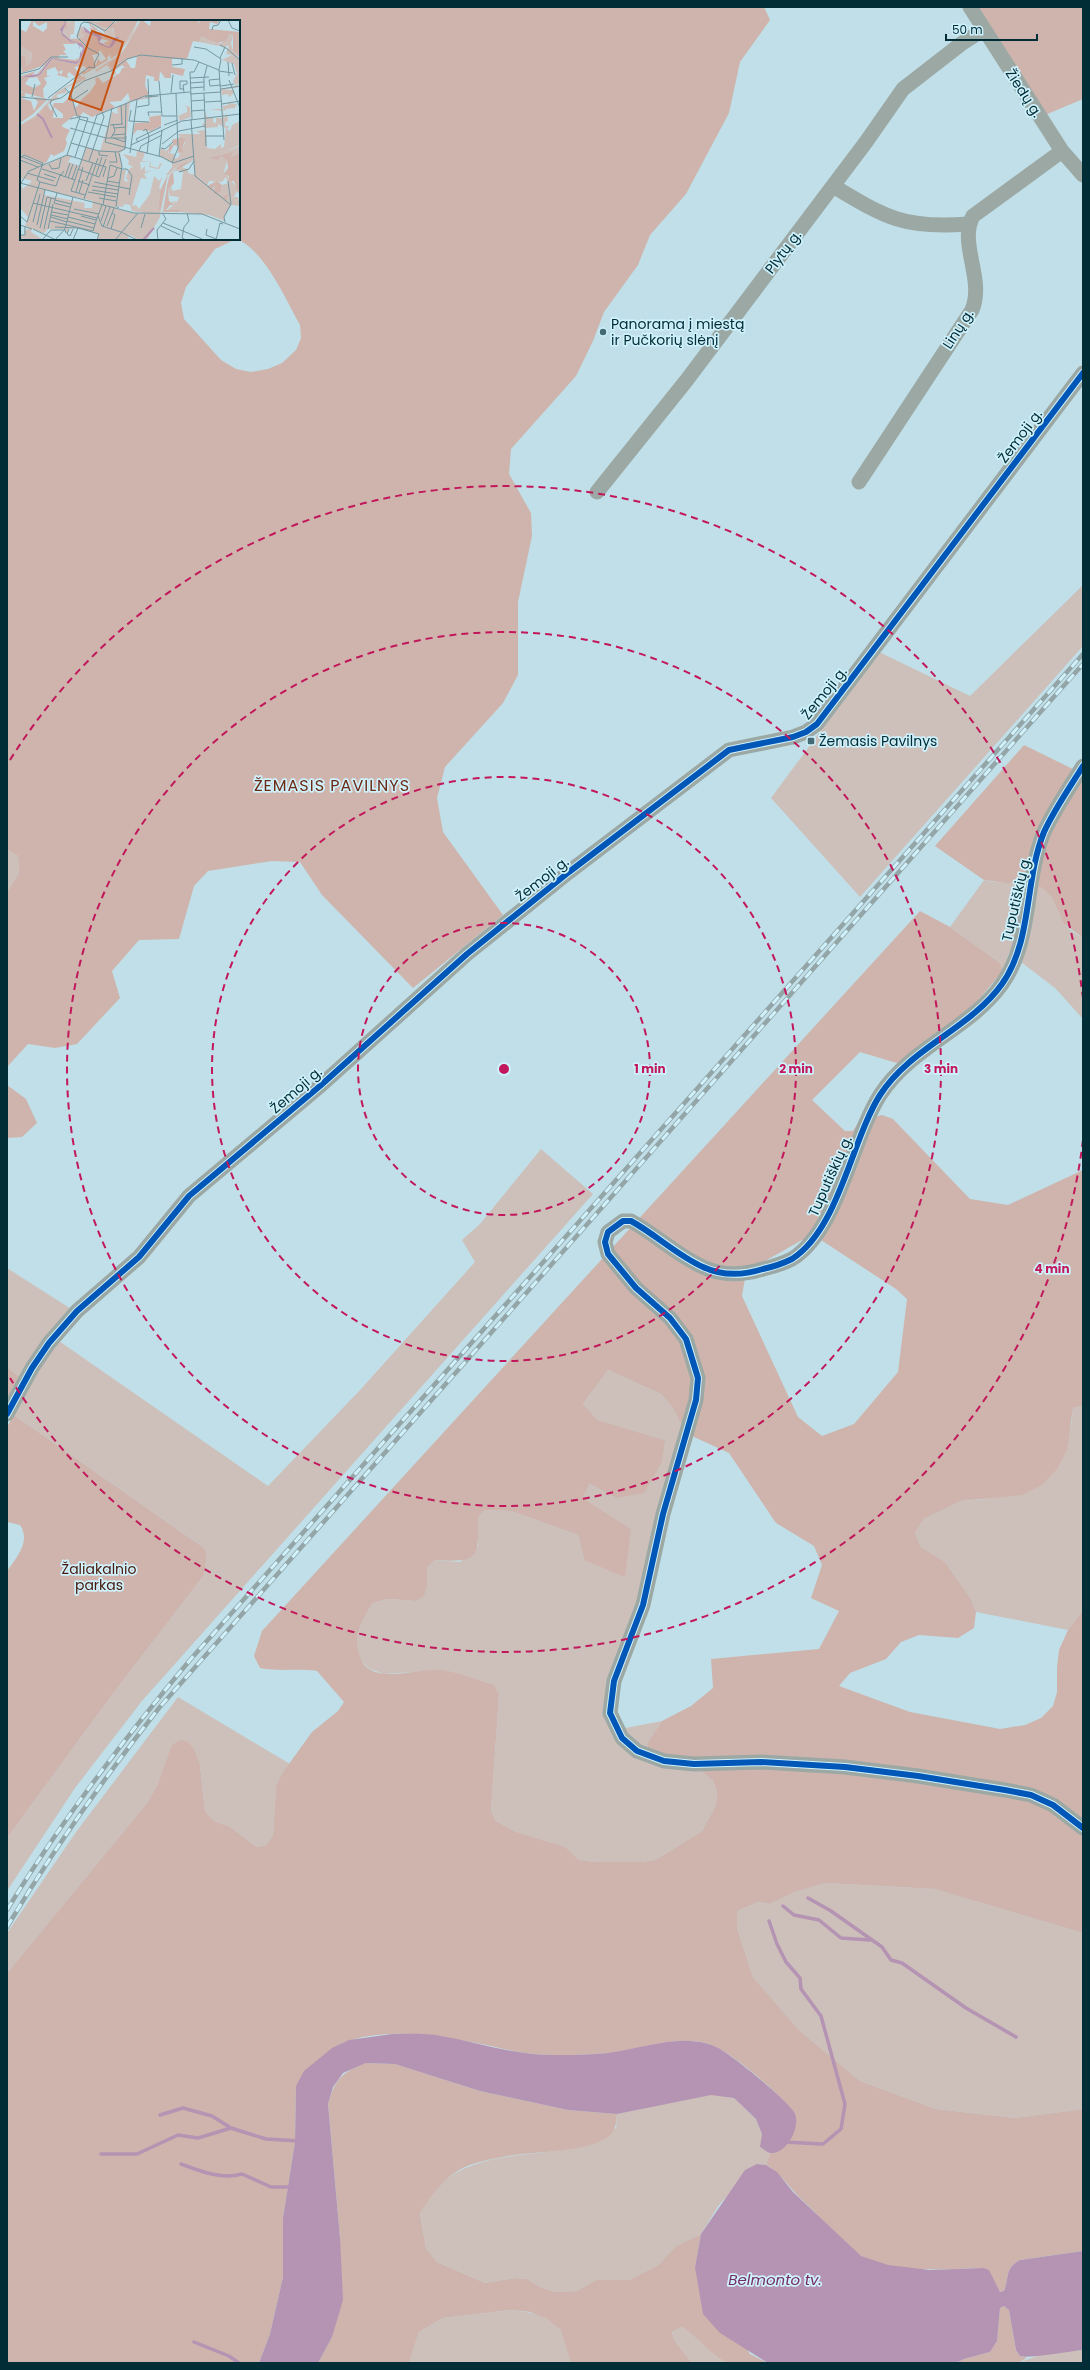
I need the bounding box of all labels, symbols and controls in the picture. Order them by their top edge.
scale bar [946,16,1037,42]
inset map [20,20,240,240]
text: 50 m [952,21,983,38]
street label: Žiedų g. [1001,65,1047,121]
street label: Plytų g. [760,226,806,278]
street label: Linų g. [938,305,978,353]
place label: Panorama į miestą ir Pučkorių slėnį [611,314,744,350]
marker: Panorama į miestą ir Pučkorių slėnį [598,327,608,337]
street label: Žemoji g. [993,405,1047,467]
street label: Žemoji g. [796,662,852,724]
place label: Žemasis Pavilnys [819,731,937,751]
marker: Žemasis Pavilnys [806,736,816,746]
district label: ŽEMASIS PAVILNYS [254,774,410,797]
street label: Žemoji g. [511,852,573,906]
street label: Tuputiškių g. [997,855,1035,943]
text: 1 min [634,1060,666,1077]
text: 2 min [779,1060,813,1077]
text: 3 min [924,1060,958,1077]
street label: Žemoji g. [266,1062,326,1118]
centre of rings [497,1062,511,1076]
street label: Tuputiškių g. [803,1132,857,1220]
text: 4 min [1034,1260,1070,1277]
park label: Žaliakalnio parkas [62,1559,136,1595]
water label: Belmonto tv. [728,2269,822,2290]

